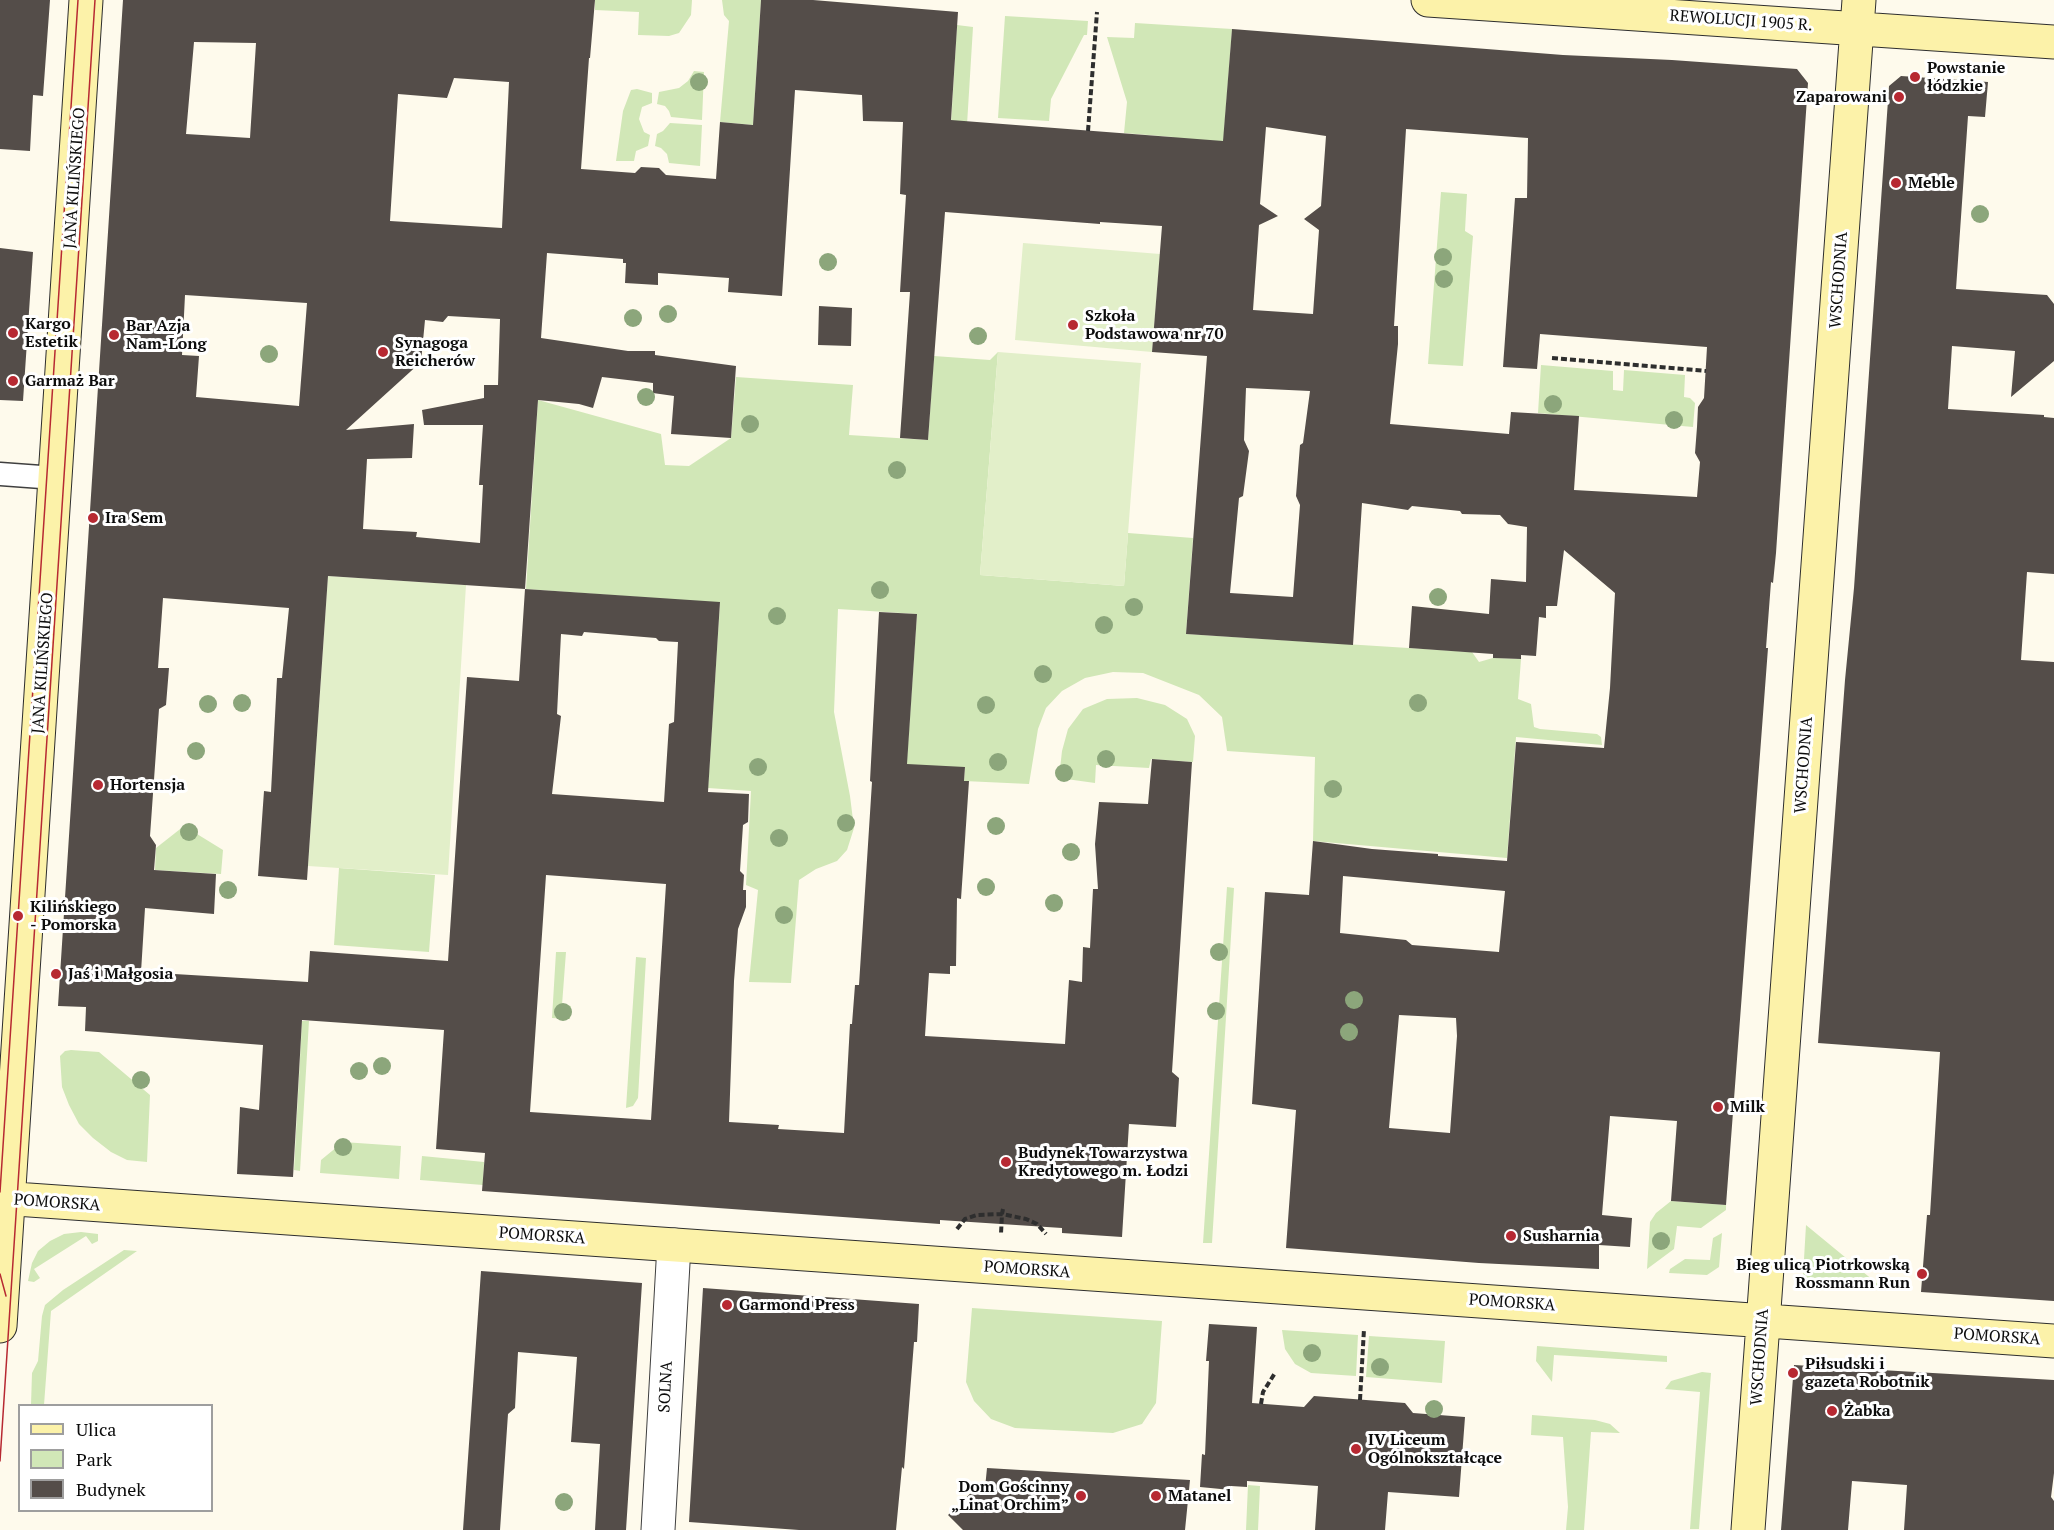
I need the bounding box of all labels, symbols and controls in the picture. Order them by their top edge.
street label: REWOLUCJI 1905 R. [1669,6,1813,36]
place label: Powstanie łódzkie [1927,58,2005,96]
marker: Powstanie łódzkie [1908,70,1922,84]
place label: Zaparowani [1796,87,1887,107]
marker: Zaparowani [1892,90,1906,104]
street label: JANA KILIŃSKIEGO [60,107,90,249]
place label: Meble [1908,173,1955,193]
marker: Meble [1889,176,1903,190]
street label: WSCHODNIA [1826,231,1852,329]
place label: Szkoła Podstawowa nr 70 [1085,306,1223,344]
place label: Kargo Estetik [25,314,78,352]
place label: Bar Azja Nam-Long [126,316,207,354]
marker: Szkoła Podstawowa nr 70 [1066,318,1080,332]
marker: Kargo Estetik [6,326,20,340]
marker: Bar Azja Nam-Long [107,328,121,342]
place label: Synagoga Reicherów [395,333,475,371]
marker: Synagoga Reicherów [376,345,390,359]
place label: Garmaż Bar [25,371,115,391]
marker: Garmaż Bar [6,374,20,388]
place label: Ira Sem [105,508,163,528]
marker: Ira Sem [86,511,100,525]
street label: JANA KILIŃSKIEGO [28,592,58,734]
street label: WSCHODNIA [1791,716,1817,814]
place label: Hortensja [110,775,185,795]
marker: Hortensja [91,778,105,792]
place label: Kilińskiego - Pomorska [30,897,117,935]
marker: Kilińskiego - Pomorska [11,909,25,923]
place label: Jaś i Małgosia [68,964,173,984]
marker: Jaś i Małgosia [49,967,63,981]
place label: Milk [1730,1097,1765,1117]
marker: Milk [1711,1100,1725,1114]
place label: Budynek Towarzystwa Kredytowego m. Łodzi [1018,1143,1188,1181]
marker: Budynek Towarzystwa Kredytowego m. Łodzi [999,1155,1013,1169]
street label: POMORSKA [13,1190,101,1216]
street label: POMORSKA [498,1223,586,1249]
place label: Susharnia [1523,1226,1600,1246]
marker: Susharnia [1504,1229,1518,1243]
place label: Bieg ulicą Piotrkowską Rossmann Run [1736,1255,1910,1293]
street label: POMORSKA [983,1257,1071,1283]
marker: Bieg ulicą Piotrkowską Rossmann Run [1915,1267,1929,1281]
street label: POMORSKA [1468,1290,1556,1316]
place label: Garmond Press [739,1295,855,1315]
marker: Garmond Press [720,1298,734,1312]
street label: WSCHODNIA [1747,1308,1773,1406]
street label: POMORSKA [1953,1324,2041,1350]
place label: Piłsudski i gazeta Robotnik [1805,1354,1930,1392]
street label: SOLNA [655,1361,677,1413]
marker: Piłsudski i gazeta Robotnik [1786,1366,1800,1380]
place label: Żabka [1844,1401,1891,1421]
legend [18,1404,213,1512]
marker: Żabka [1825,1404,1839,1418]
text: Ulica [76,1417,116,1441]
place label: IV Liceum Ogólnokształcące [1368,1430,1502,1468]
marker: IV Liceum Ogólnokształcące [1349,1442,1363,1456]
text: Park [76,1447,112,1471]
text: Budynek [76,1477,146,1501]
place label: Dom Gościnny „Linat Orchim” [951,1477,1069,1515]
place label: Matanel [1168,1486,1231,1506]
marker: Dom Gościnny „Linat Orchim” [1074,1489,1088,1503]
marker: Matanel [1149,1489,1163,1503]

